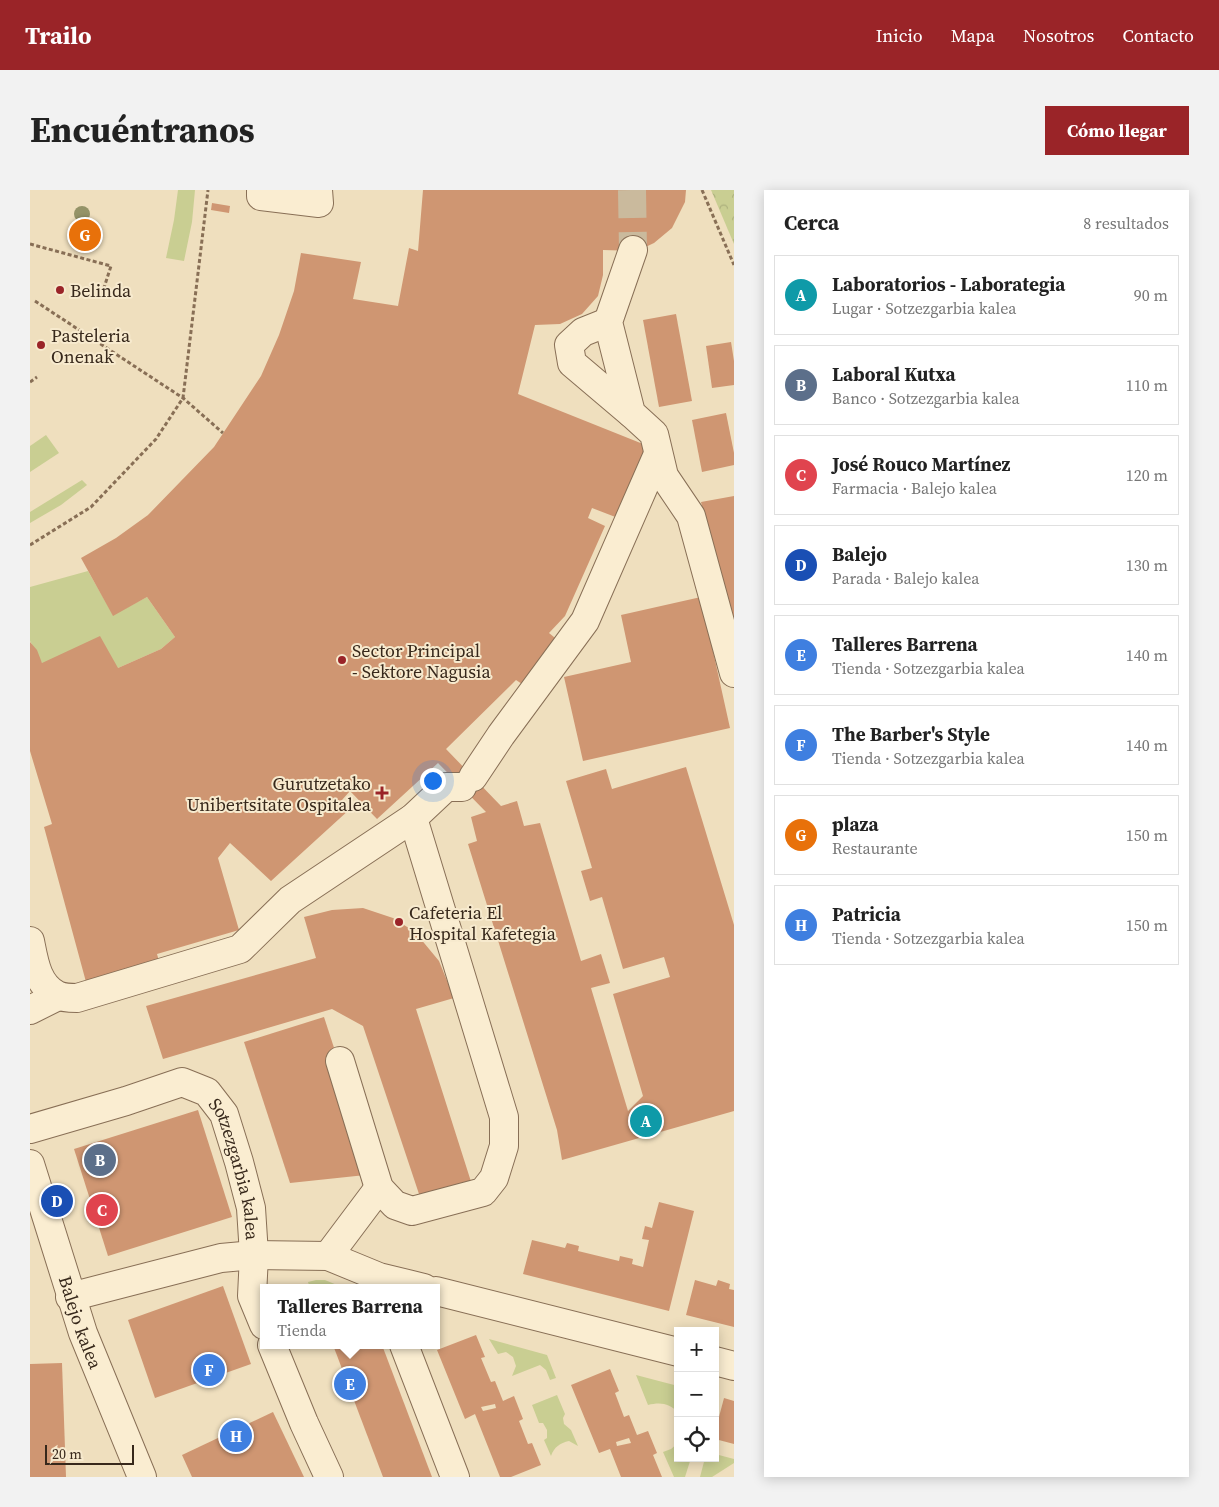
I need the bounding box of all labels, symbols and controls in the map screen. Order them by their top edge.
text: Trailo [25,19,92,52]
text: Inicio [876,23,923,48]
text: Mapa [951,23,995,48]
text: Nosotros [1023,23,1094,48]
text: Contacto [1122,23,1194,48]
text: Encuéntranos [30,106,255,154]
button: Cómo llegar [1045,106,1189,155]
text: Cerca [784,208,839,237]
text: 8 resultados [1083,212,1169,234]
pin: G [69,216,101,254]
text: Laboratorios - Laborategia [832,271,1065,297]
place label: Belinda [70,278,132,303]
marker: Belinda [54,284,66,296]
text: A [796,284,806,306]
text: 90 m [1134,284,1168,306]
text: Lugar · Sotzezgarbia kalea [832,297,1016,319]
place label: Pasteleria Onenak [51,323,131,369]
marker: Pasteleria Onenak [35,339,47,351]
text: Laboral Kutxa [832,361,956,387]
text: B [796,374,806,396]
text: 110 m [1126,374,1168,396]
text: Banco · Sotzezgarbia kalea [832,387,1020,409]
text: José Rouco Martínez [832,451,1010,477]
text: C [796,464,806,486]
text: 120 m [1126,464,1168,486]
text: Farmacia · Balejo kalea [832,477,997,499]
text: Balejo [832,541,887,567]
text: D [795,554,807,576]
text: 130 m [1126,554,1168,576]
text: Parada · Balejo kalea [832,567,979,589]
text: Talleres Barrena [832,631,978,657]
place label: Sector Principal - Sektore Nagusia [352,638,491,684]
text: E [796,644,806,666]
text: 140 m [1126,644,1168,666]
marker: Sector Principal - Sektore Nagusia [336,654,348,666]
text: Tienda · Sotzezgarbia kalea [832,657,1025,679]
text: The Barber's Style [832,721,990,747]
text: F [796,734,806,756]
text: 140 m [1126,734,1168,756]
text: Tienda · Sotzezgarbia kalea [832,747,1025,769]
your location [420,768,446,794]
place label: Gurutzetako Unibertsitate Ospitalea [187,771,372,817]
marker: Gurutzetako Unibertsitate Ospitalea [375,786,389,800]
text: plaza [832,811,879,837]
text: G [796,824,806,846]
text: 150 m [1126,824,1168,846]
text: Restaurante [832,837,918,859]
place label: Cafeteria El Hospital Kafetegia [409,900,557,946]
text: Patricia [832,901,901,927]
text: H [795,914,807,936]
text: 150 m [1126,914,1168,936]
marker: Cafeteria El Hospital Kafetegia [393,916,405,928]
text: Tienda · Sotzezgarbia kalea [832,927,1025,949]
street label: Sotzezgarbia kalea [203,1092,266,1242]
pin: A [630,1102,662,1140]
pin: B [84,1141,116,1179]
pin: D [41,1182,73,1220]
pin: C [86,1191,118,1229]
street label: Balejo kalea [53,1273,109,1373]
popup [260,1284,440,1349]
text: Talleres Barrena [277,1293,423,1319]
text: Tienda [277,1319,327,1341]
map controls [674,1327,719,1462]
button: + [674,1327,719,1372]
pin: F [193,1351,225,1389]
pin: E [334,1365,366,1403]
button: − [674,1372,719,1417]
pin: H [220,1417,252,1455]
button: locate [674,1417,719,1462]
scale bar [45,1442,134,1465]
text: 20 m [52,1444,82,1464]

